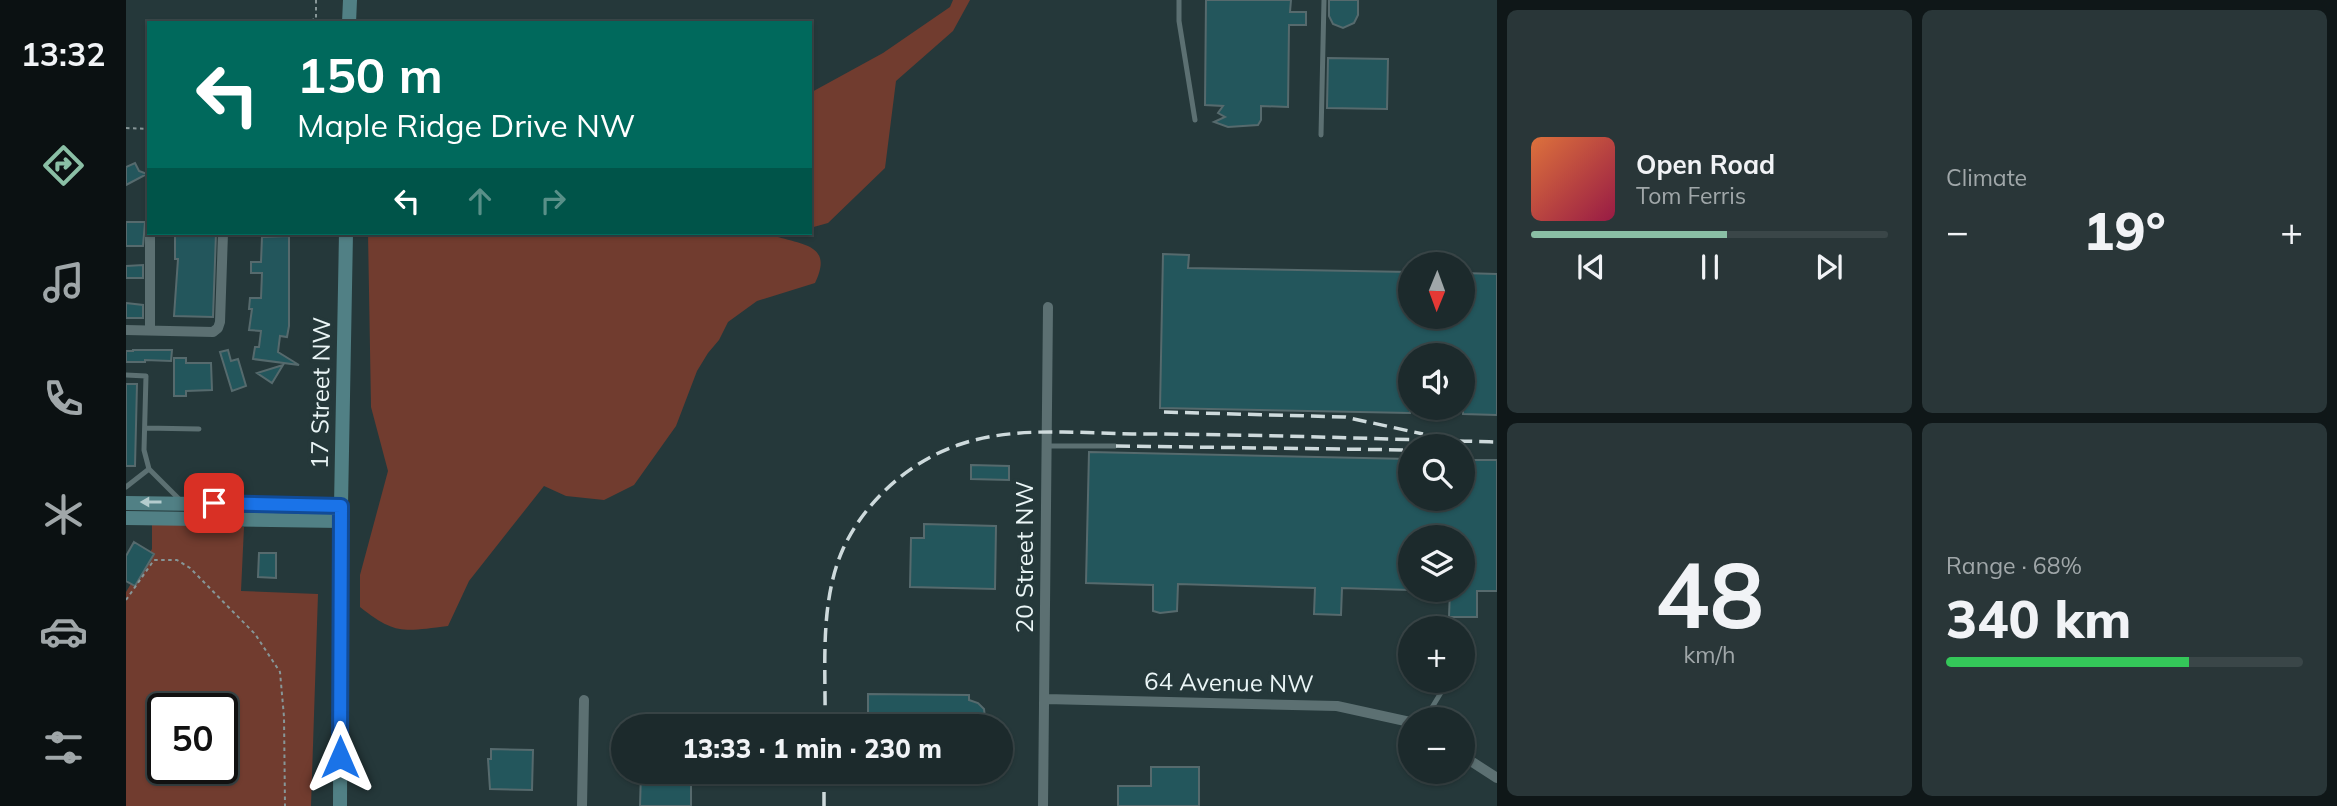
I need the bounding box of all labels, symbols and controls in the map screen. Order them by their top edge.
text: 13:32 [21,34,105,74]
text: 150 m [297,44,443,105]
icon: left [182,49,273,140]
text: Maple Ridge Drive NW [297,105,635,145]
icon: directions [39,141,88,190]
text: Open Road [1636,148,1775,181]
text: Climate [1946,163,2027,192]
text: Tom Ferris [1636,181,1746,210]
icon: left [388,182,426,220]
icon: ahead [461,182,499,220]
icon: right [534,182,572,220]
text: 19° [2083,198,2166,263]
text: − [1946,207,1969,255]
text: + [2280,207,2303,255]
icon: previous [1572,248,1610,286]
icon: pause [1691,248,1729,286]
icon: next [1810,248,1848,286]
north arrow [1398,252,1475,329]
map controls [1398,252,1475,784]
icon: music [39,258,88,307]
street label: 17 Street NW [304,317,336,469]
button: sound [1398,343,1475,420]
icon: phone [39,374,88,423]
button: search [1398,434,1475,511]
pin [184,473,244,533]
street label: 20 Street NW [1009,481,1039,633]
icon: arrive [195,484,233,522]
icon: climate [39,490,88,539]
one-way arrow [139,497,161,508]
button: layers [1398,525,1475,602]
text: 48 [1655,537,1764,651]
text: Range · 68% [1946,551,2082,580]
text: 340 km [1946,586,2131,651]
icon: car [39,607,88,656]
button: + [1398,616,1475,693]
text: km/h [1683,640,1736,669]
street label: 64 Avenue NW [1144,666,1314,698]
speed limit sign: 50 [147,693,238,784]
button: − [1398,707,1475,784]
position arrow [303,720,377,794]
icon: filters [39,723,88,772]
text: 13:33 · 1 min · 230 m [682,732,942,765]

